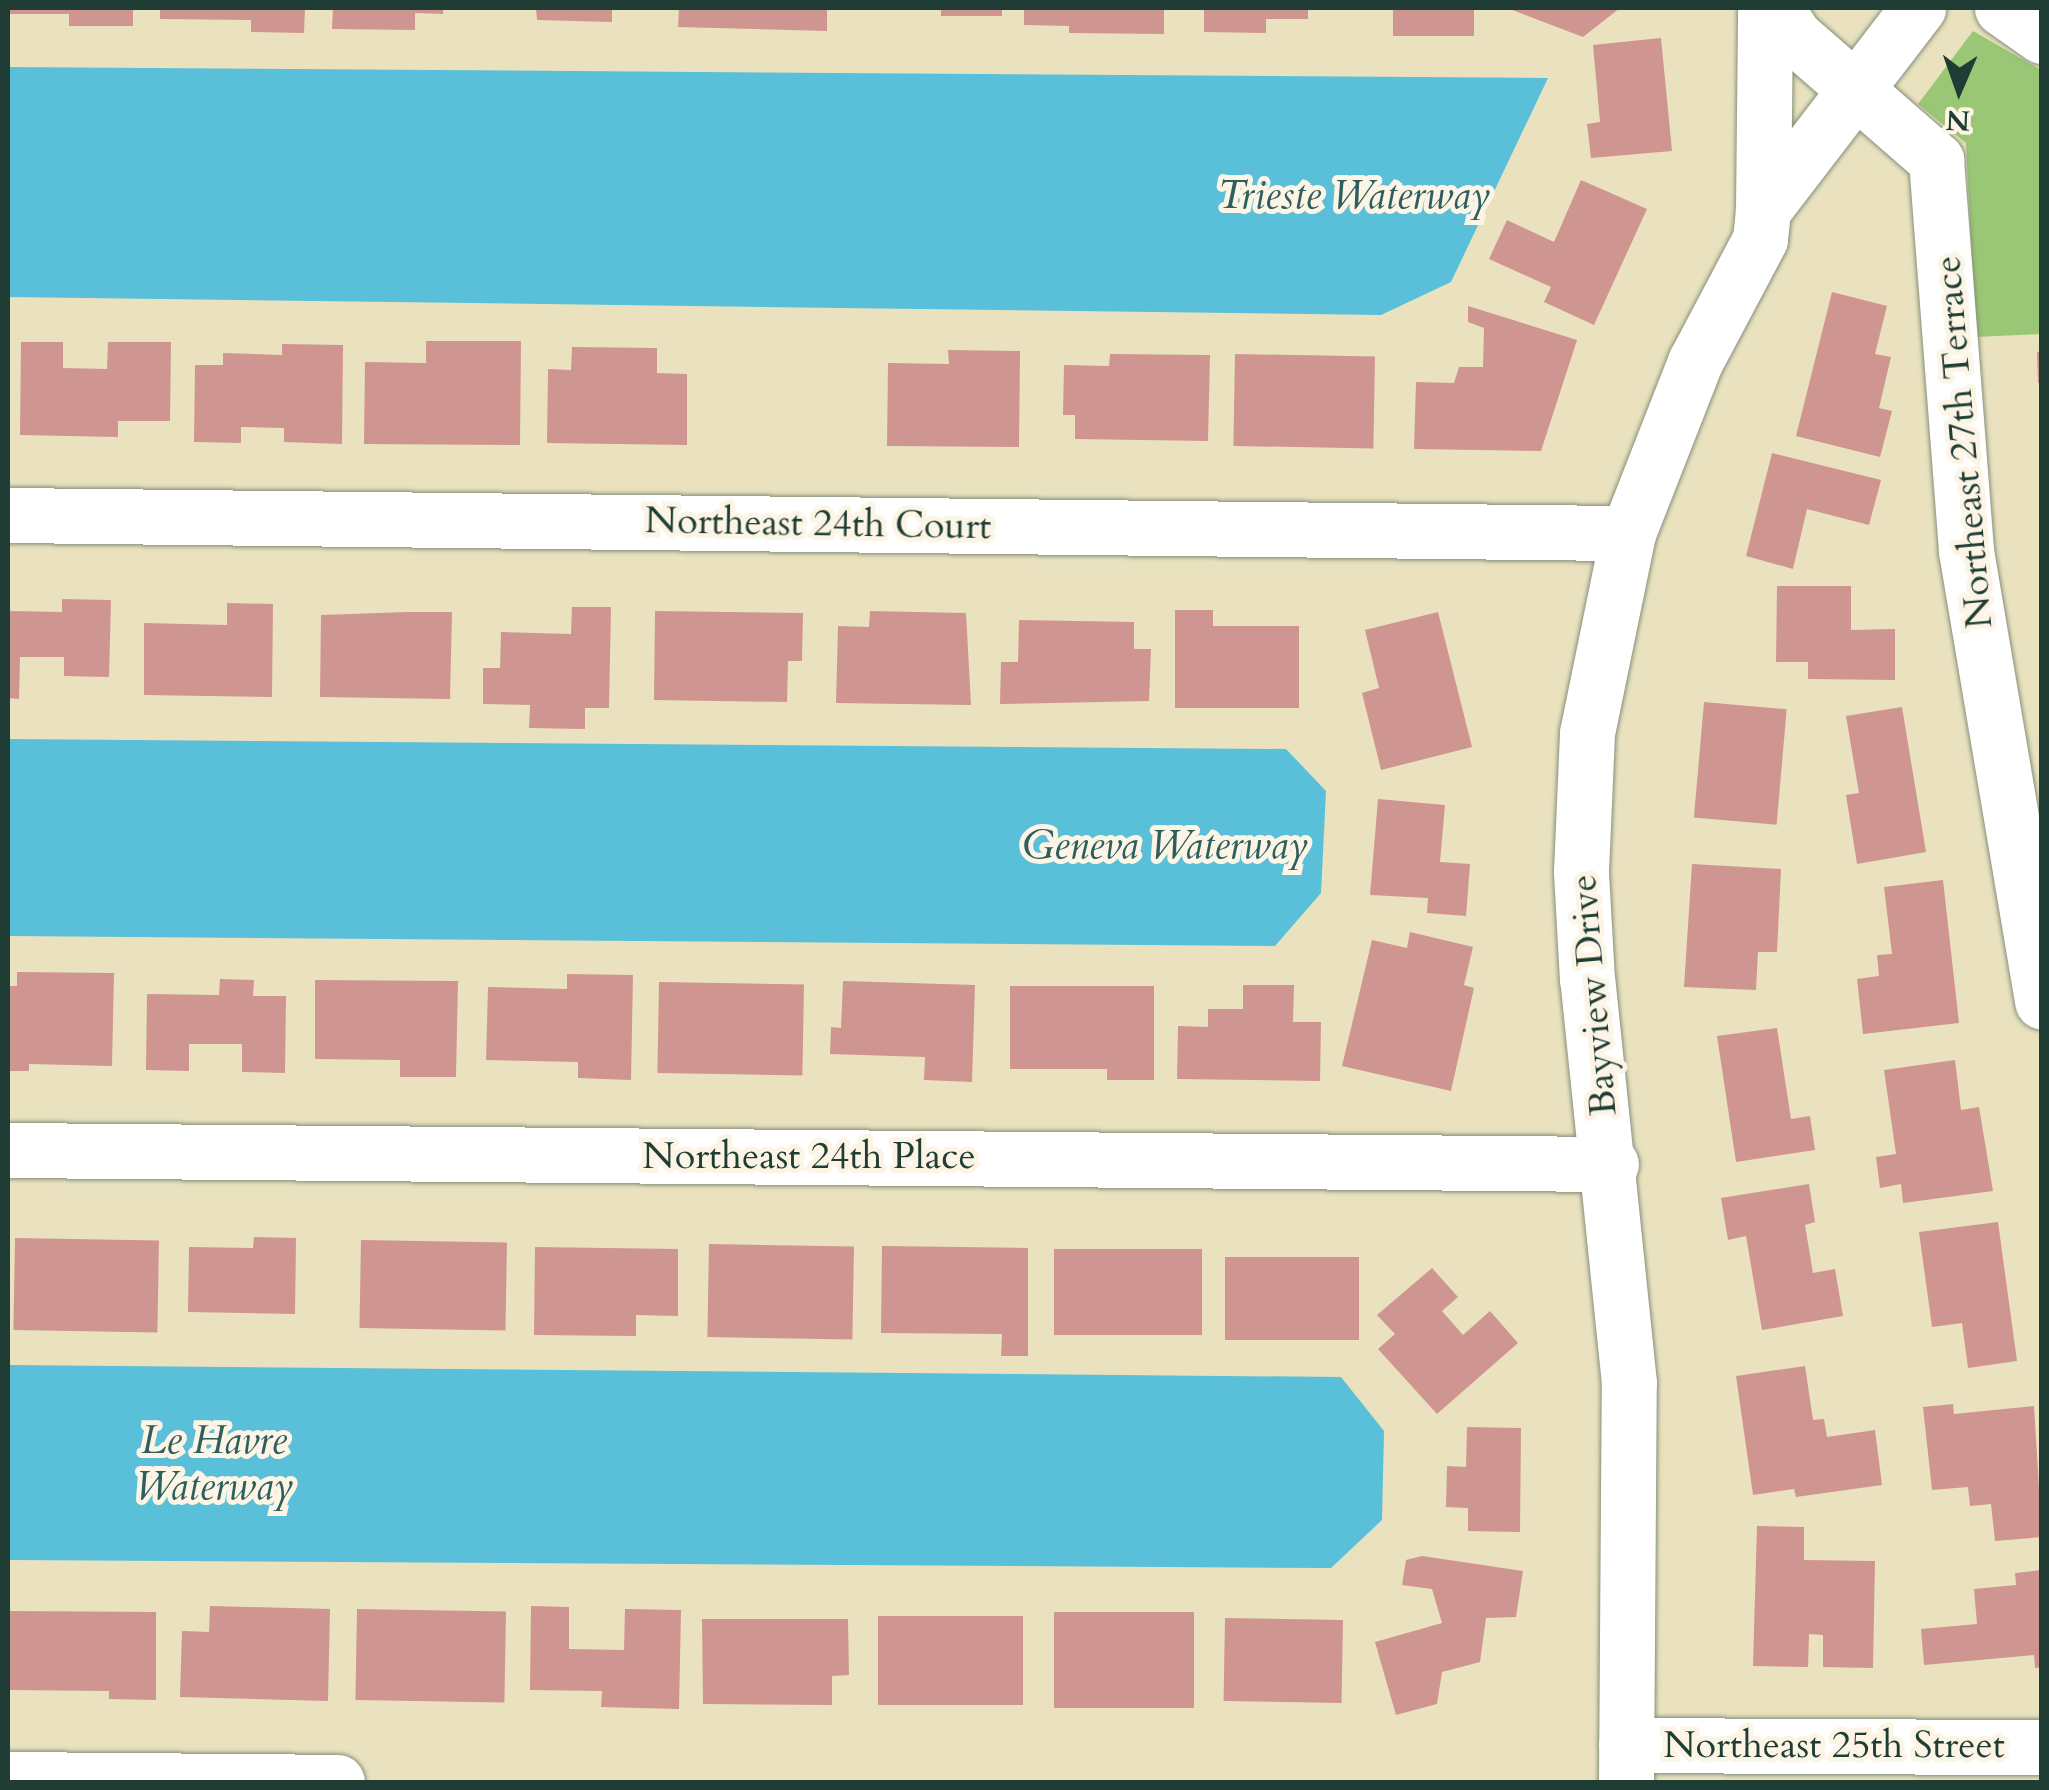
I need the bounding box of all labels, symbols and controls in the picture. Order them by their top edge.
north arrow [1909,40,2009,140]
text: N [1945,101,1971,139]
water label: Trieste Waterway [1218,172,1490,220]
street label: Northeast 27th Terrace [1925,254,2003,630]
street label: Northeast 24th Court [644,498,992,550]
water label: Geneva Waterway [1022,822,1308,870]
street label: Bayview Drive [1561,872,1627,1118]
street label: Northeast 24th Place [642,1134,976,1180]
water label: Le Havre Waterway [135,1417,293,1511]
street label: Northeast 25th Street [1663,1723,2005,1769]

